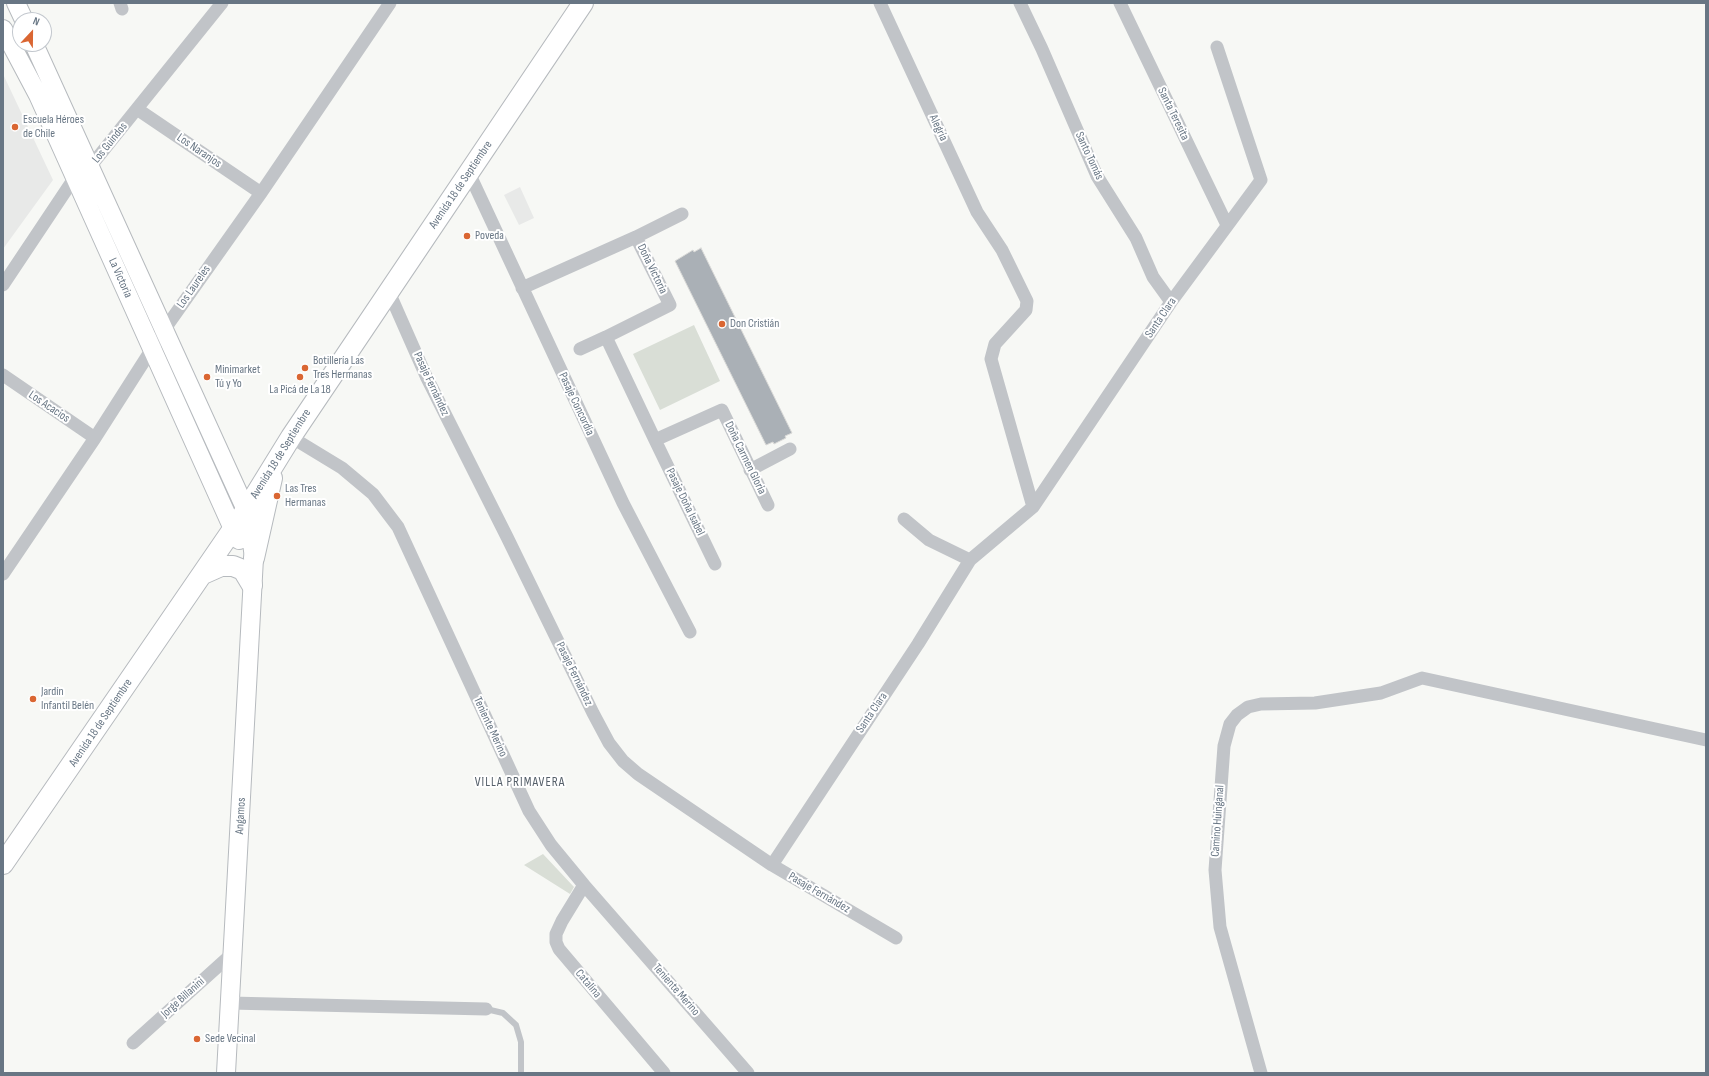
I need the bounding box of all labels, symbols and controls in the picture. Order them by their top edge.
north arrow [12,12,52,52]
text: N [31,14,41,28]
street label: Santa Teresita [1154,85,1192,143]
place label: Escuela Héroes de Chile [23,113,84,141]
street label: Alegría [926,113,950,143]
street label: Los Guindos [89,120,131,166]
marker: Escuela Héroes de Chile [10,122,20,132]
street label: Santo Tomás [1072,130,1106,182]
street label: Los Naranjos [174,131,224,171]
street label: Avenida 18 de Septiembre [426,138,496,232]
place label: Poveda [475,229,504,243]
marker: Poveda [462,231,472,241]
street label: Doña Victoria [634,242,670,296]
street label: La Victoria [105,256,135,300]
street label: Los Laureles [174,263,214,311]
street label: Santa Clara [1142,295,1180,341]
place label: Don Cristián [730,317,779,331]
marker: Don Cristián [717,319,727,329]
street label: Pasaje Fernández [410,350,452,418]
place label: Botillería Las Tres Hermanas [313,354,372,382]
place label: Minimarket Tú y Yo [215,363,260,391]
marker: Botillería Las Tres Hermanas [300,363,310,373]
street label: Pasaje Concordia [555,370,597,438]
marker: Minimarket Tú y Yo [202,372,212,382]
marker: La Picá de La 18 [295,372,305,382]
place label: La Picá de La 18 [269,383,331,397]
street label: Los Acacios [26,388,72,426]
street label: Avenida 18 de Septiembre [248,407,314,501]
street label: Doña Carmen Gloria [721,419,769,497]
street label: Pasaje Doña Isabel [662,466,708,538]
place label: Las Tres Hermanas [285,482,326,510]
marker: Las Tres Hermanas [272,491,282,501]
street label: Pasaje Fernández [552,640,596,708]
street label: Avenida 18 de Septiembre [66,676,136,770]
place label: Jardín Infantil Belén [41,685,94,713]
street label: Santa Clara [853,690,891,736]
marker: Jardín Infantil Belén [28,694,38,704]
street label: Teniente Merino [470,695,510,759]
district label: VILLA PRIMAVERA [475,775,565,791]
street label: Camino Huinganal [1208,785,1228,857]
street label: Angamos [233,797,249,835]
street label: Pasaje Fernández [786,870,852,916]
street label: Teniente Merino [649,961,703,1019]
street label: Catalina [572,967,604,1001]
street label: Jorge Billanini [158,975,208,1021]
place label: Sede Vecinal [205,1032,256,1046]
marker: Sede Vecinal [192,1034,202,1044]

